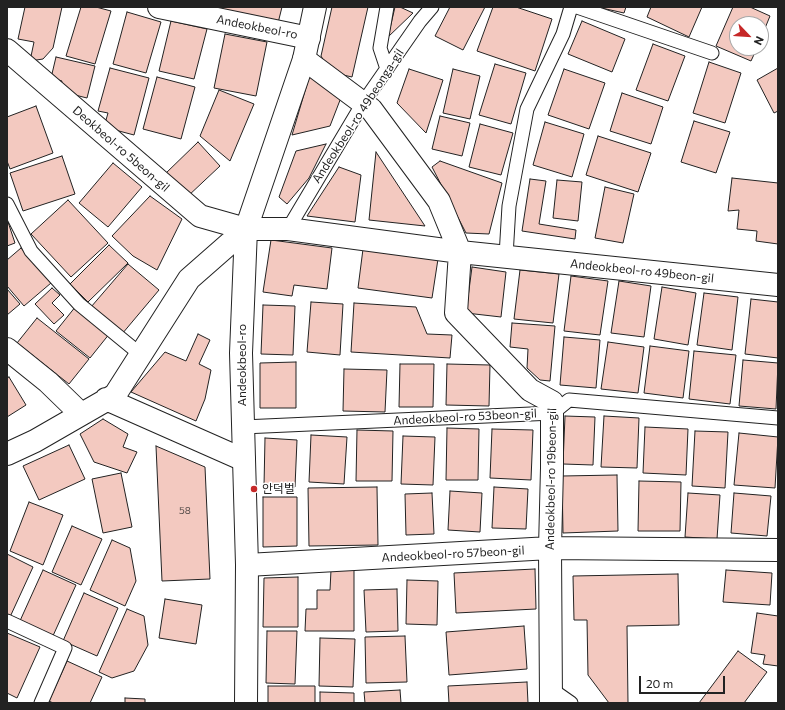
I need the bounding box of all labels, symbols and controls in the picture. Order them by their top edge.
street label: Andeokbeol-ro [215,12,299,42]
north arrow [729,16,769,56]
text: N [752,34,767,47]
street label: Andeokbeol-ro 49beonga-gil [309,46,407,186]
street label: Deokbeol-ro 5beon-gil [70,103,172,195]
street label: Andeokbeol-ro 49beon-gil [569,256,715,286]
street label: Andeokbeol-ro [235,324,249,406]
street label: Andeokbeol-ro 53beon-gil [393,406,537,428]
street label: Andeokbeol-ro 19beon-gil [543,408,559,550]
place label: 안덕벌 [262,482,295,496]
marker: 안덕벌 [249,484,259,494]
house number: 58 [179,505,191,517]
street label: Andeokbeol-ro 57beon-gil [381,543,525,565]
scale bar [641,668,727,694]
text: 20 m [646,676,673,690]

